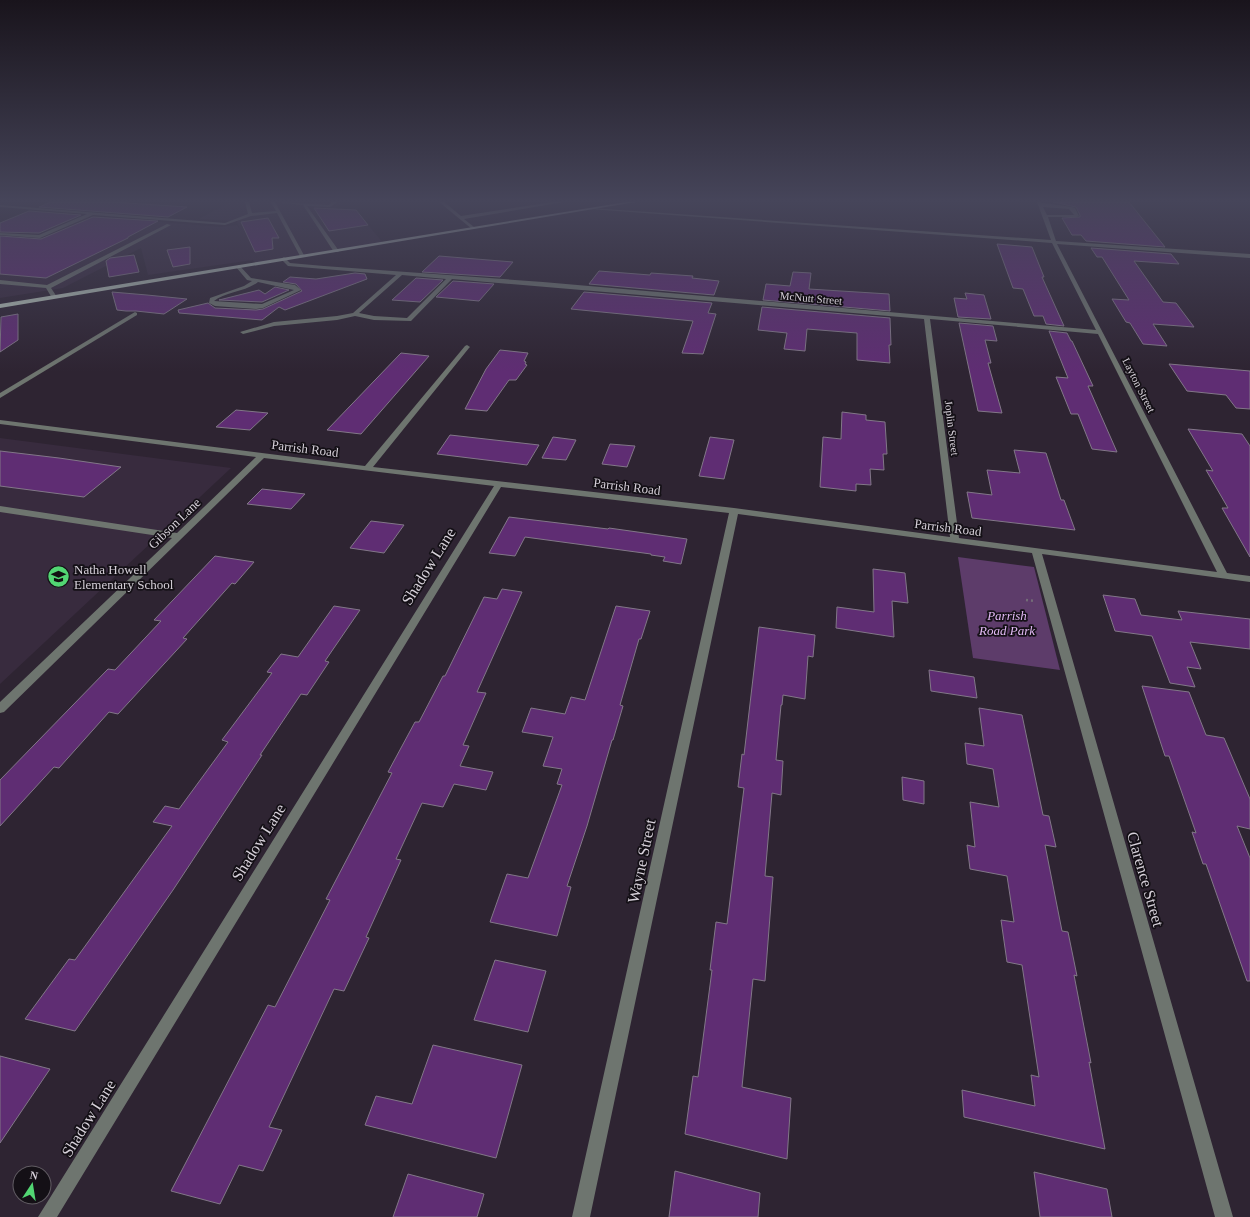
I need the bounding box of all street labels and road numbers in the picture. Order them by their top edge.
street label: McNutt Street [779,289,843,307]
street label: Layton Street [1120,356,1158,414]
street label: Joplin Street [943,400,961,456]
street label: Parrish Road [271,437,340,460]
street label: Parrish Road [593,475,662,498]
street label: Gibson Lane [145,495,204,552]
street label: Parrish Road [914,516,983,539]
street label: Shadow Lane [398,525,459,608]
street label: Shadow Lane [228,801,289,884]
street label: Wayne Street [624,817,660,905]
street label: Clarence Street [1124,830,1167,929]
street label: Shadow Lane [58,1077,119,1160]

